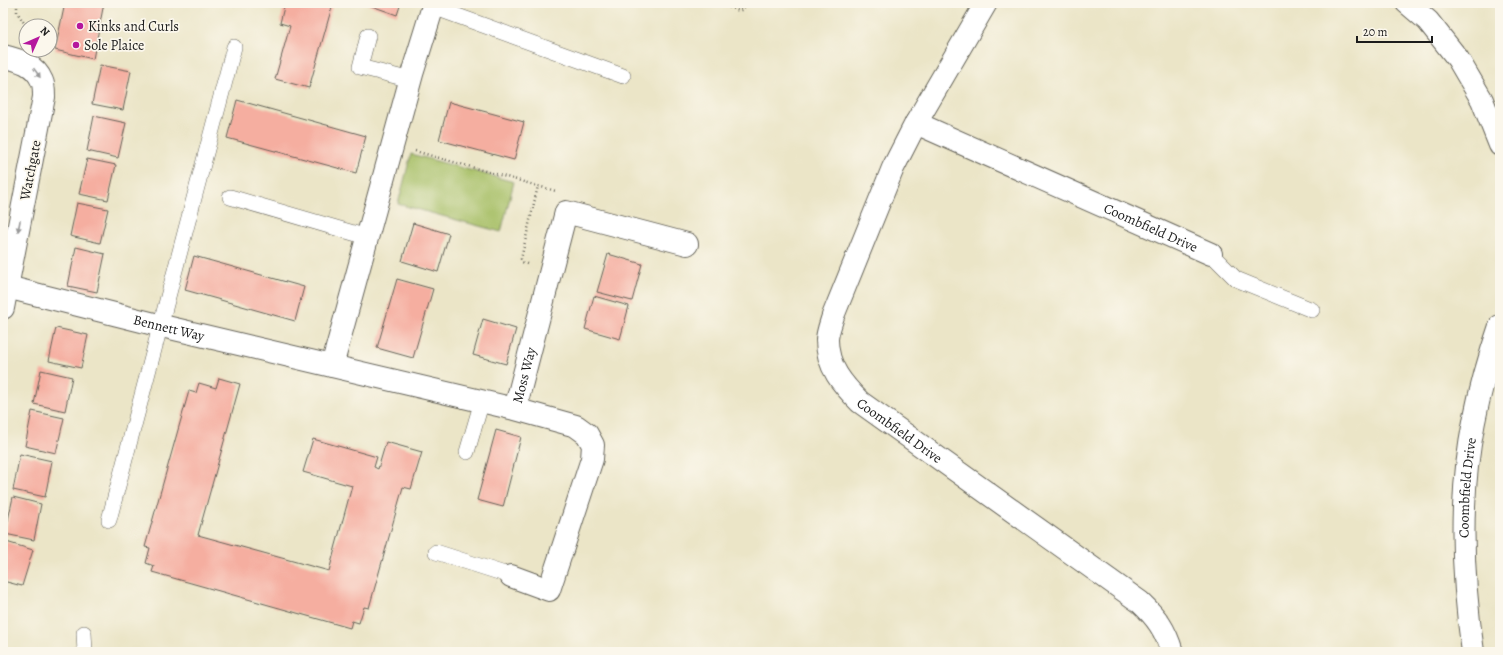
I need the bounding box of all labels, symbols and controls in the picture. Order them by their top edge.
place label: Kinks and Curls [88,17,179,36]
north arrow [18,18,58,58]
scale bar [1357,18,1432,44]
marker: Kinks and Curls [75,21,85,31]
text: N [37,23,53,39]
text: 20 m [1363,24,1387,40]
place label: Sole Plaice [84,36,144,55]
marker: Sole Plaice [71,40,81,50]
one-way arrow [33,68,41,78]
street label: Watchgate [15,138,46,203]
street label: Coombfield Drive [1101,199,1201,257]
one-way arrow [16,220,22,233]
street label: Bennett Way [131,310,207,346]
street label: Moss Way [508,344,541,405]
street label: Coombfield Drive [853,394,946,468]
street label: Coombfield Drive [1454,436,1481,538]

